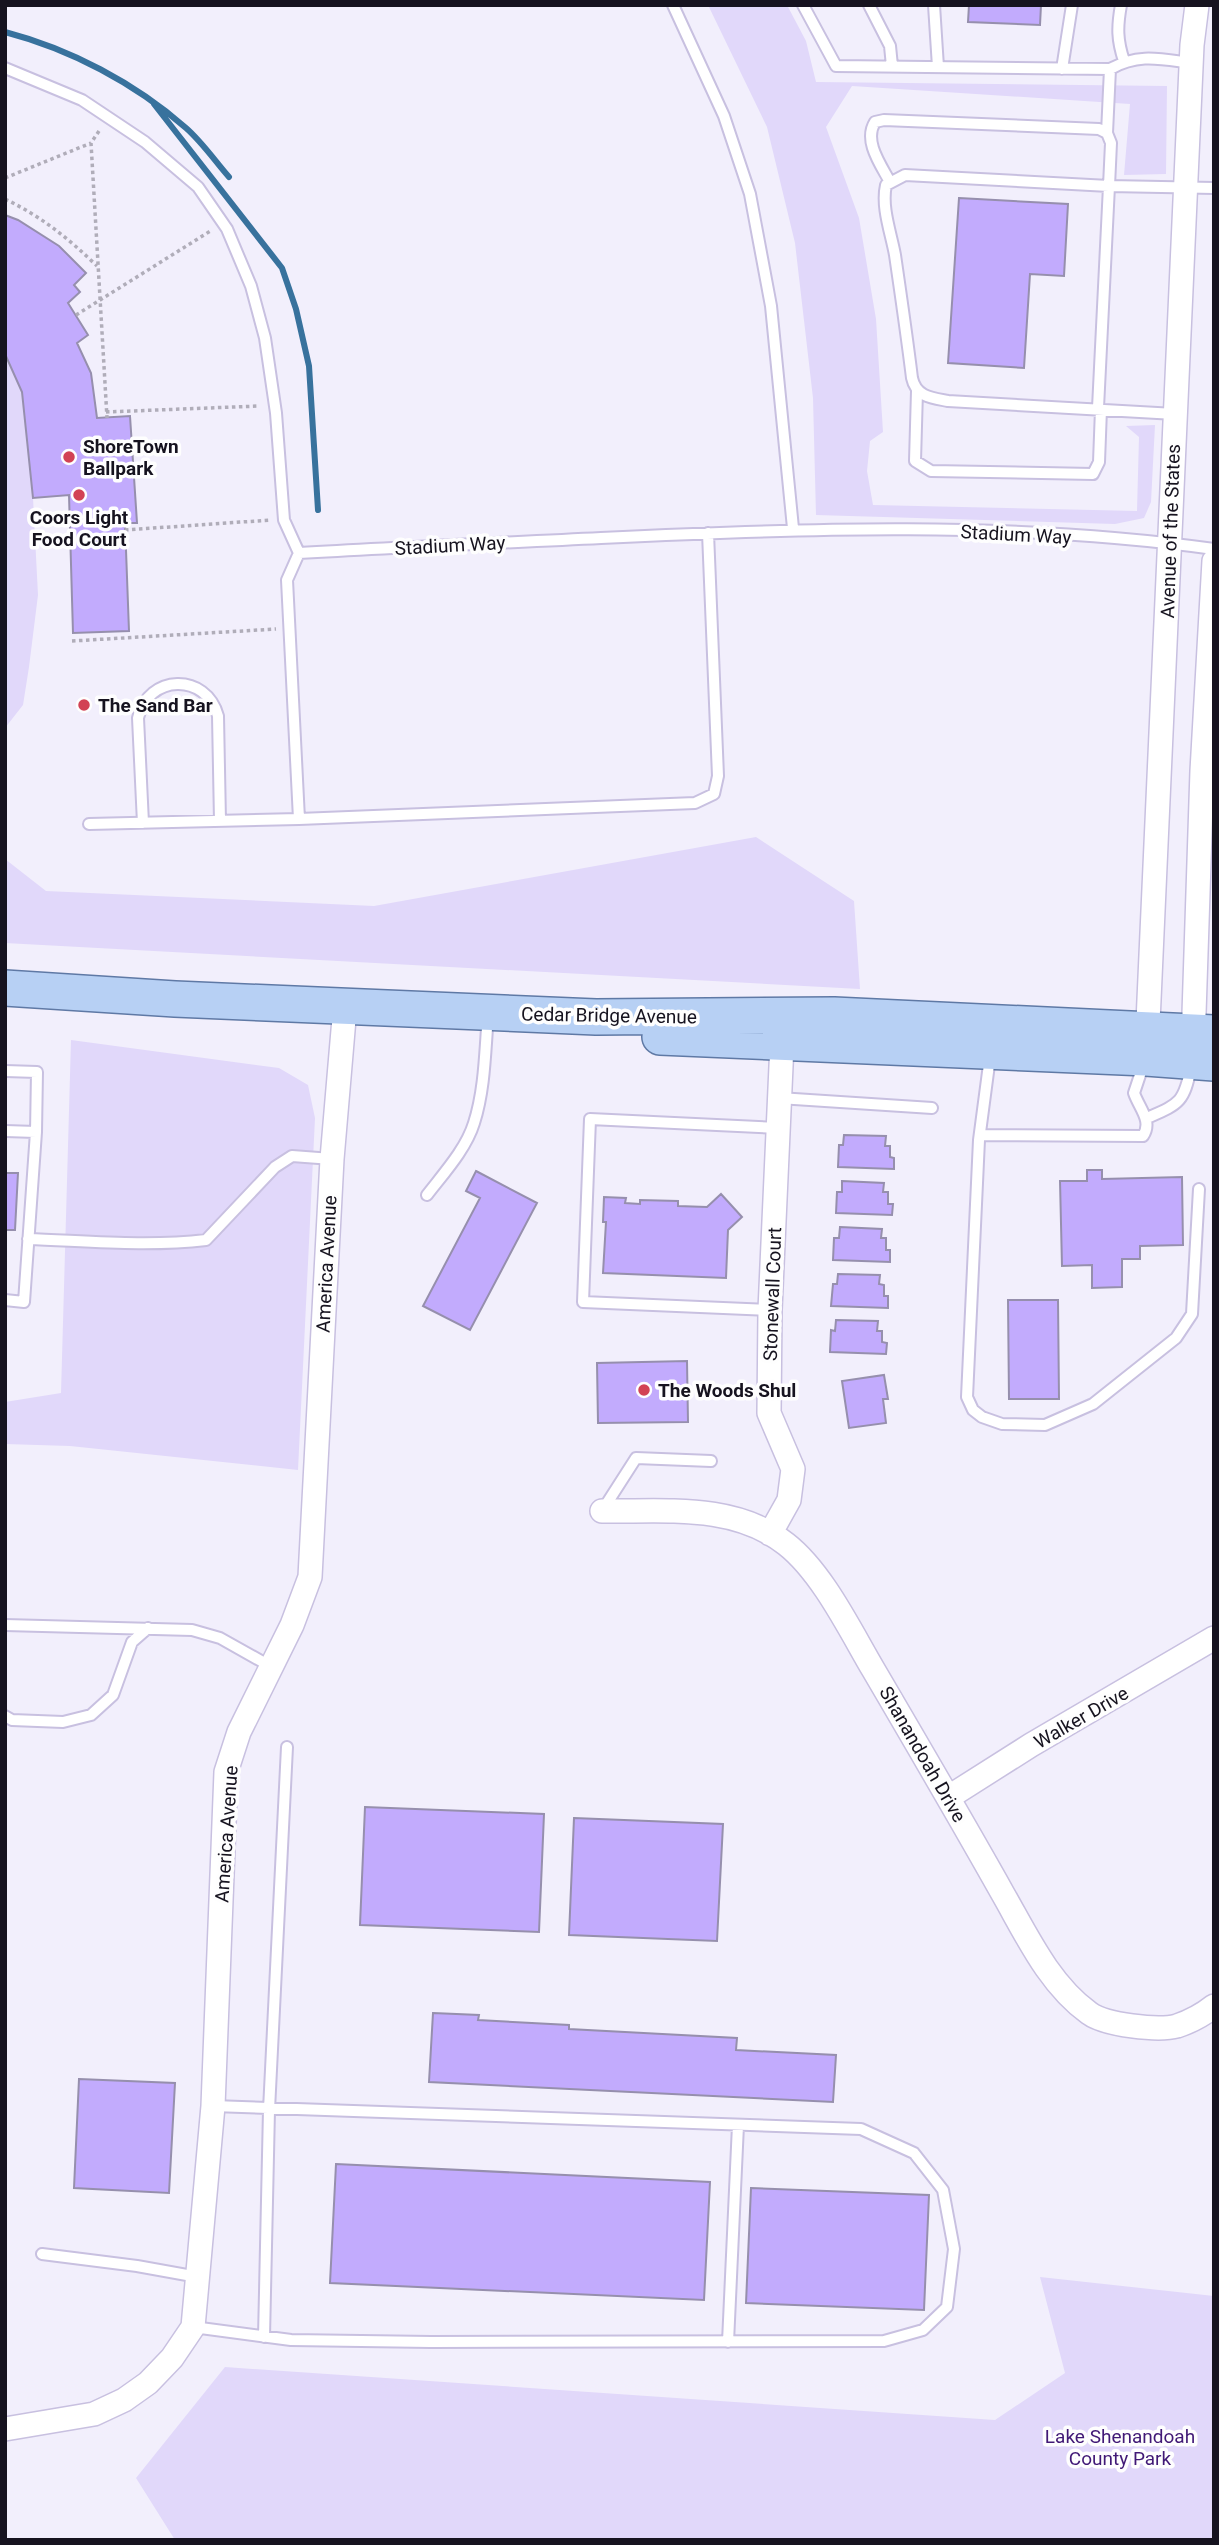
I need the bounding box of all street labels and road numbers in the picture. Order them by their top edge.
street label: Avenue of the States [1156,443,1185,619]
street label: Stadium Way [960,520,1072,549]
street label: Stadium Way [394,531,506,560]
street label: Cedar Bridge Avenue [521,1002,697,1029]
street label: America Avenue [311,1195,342,1333]
street label: Stonewall Court [759,1227,786,1361]
street label: Walker Drive [1030,1681,1132,1754]
street label: Shanandoah Drive [874,1682,971,1826]
street label: America Avenue [210,1765,243,1903]

